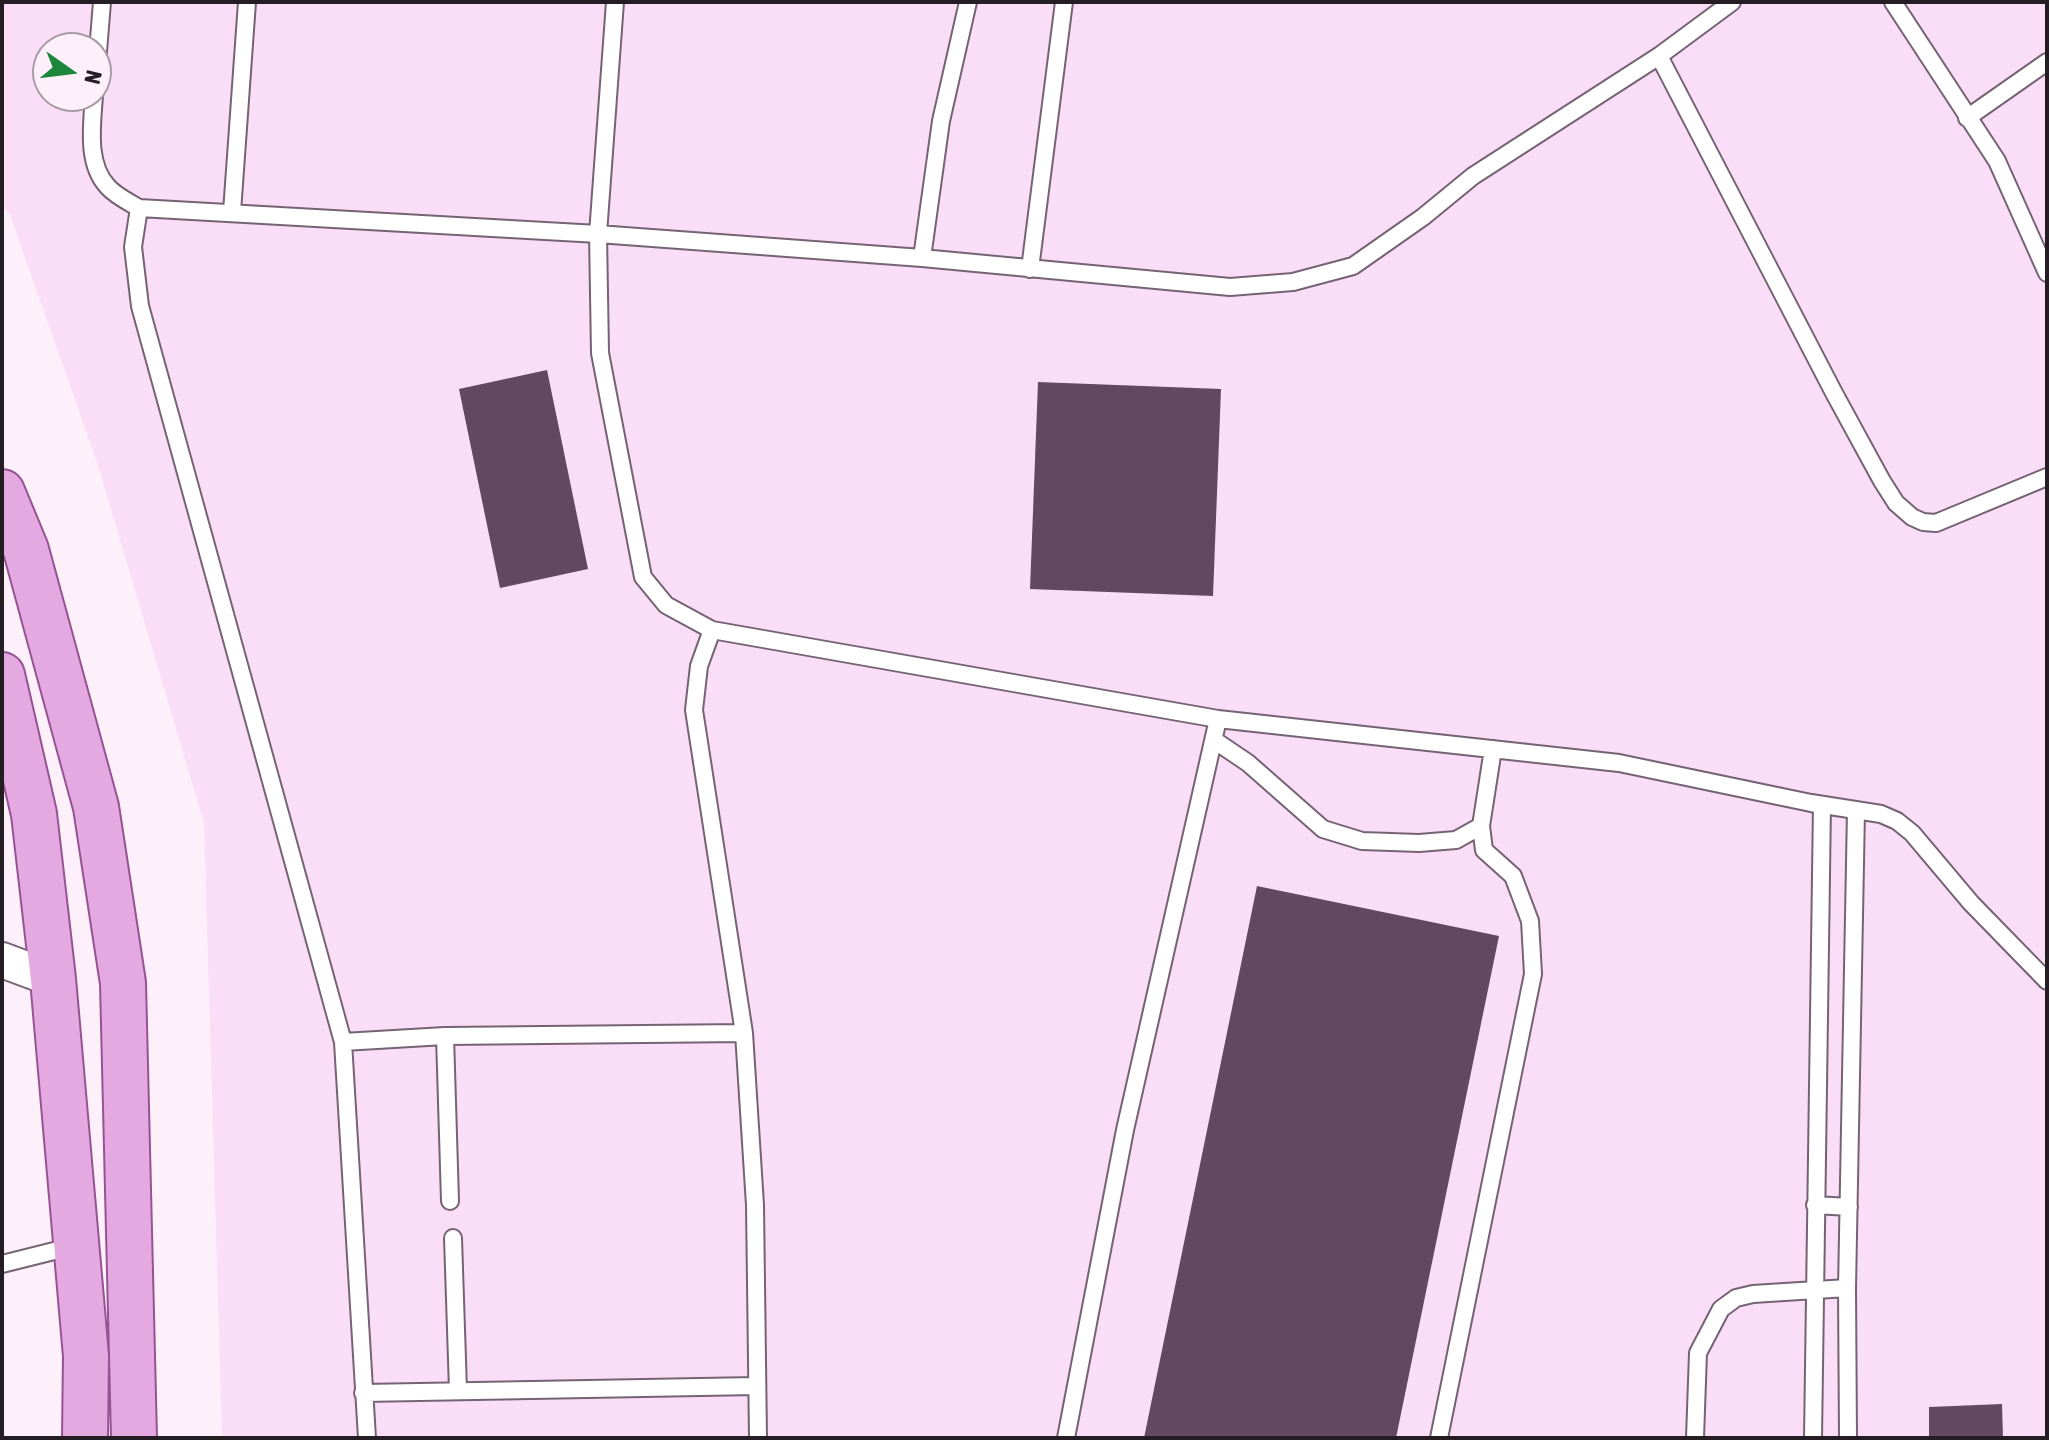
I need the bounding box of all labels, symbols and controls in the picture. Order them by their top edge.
north arrow [32,32,112,112]
text: N [79,68,108,87]

